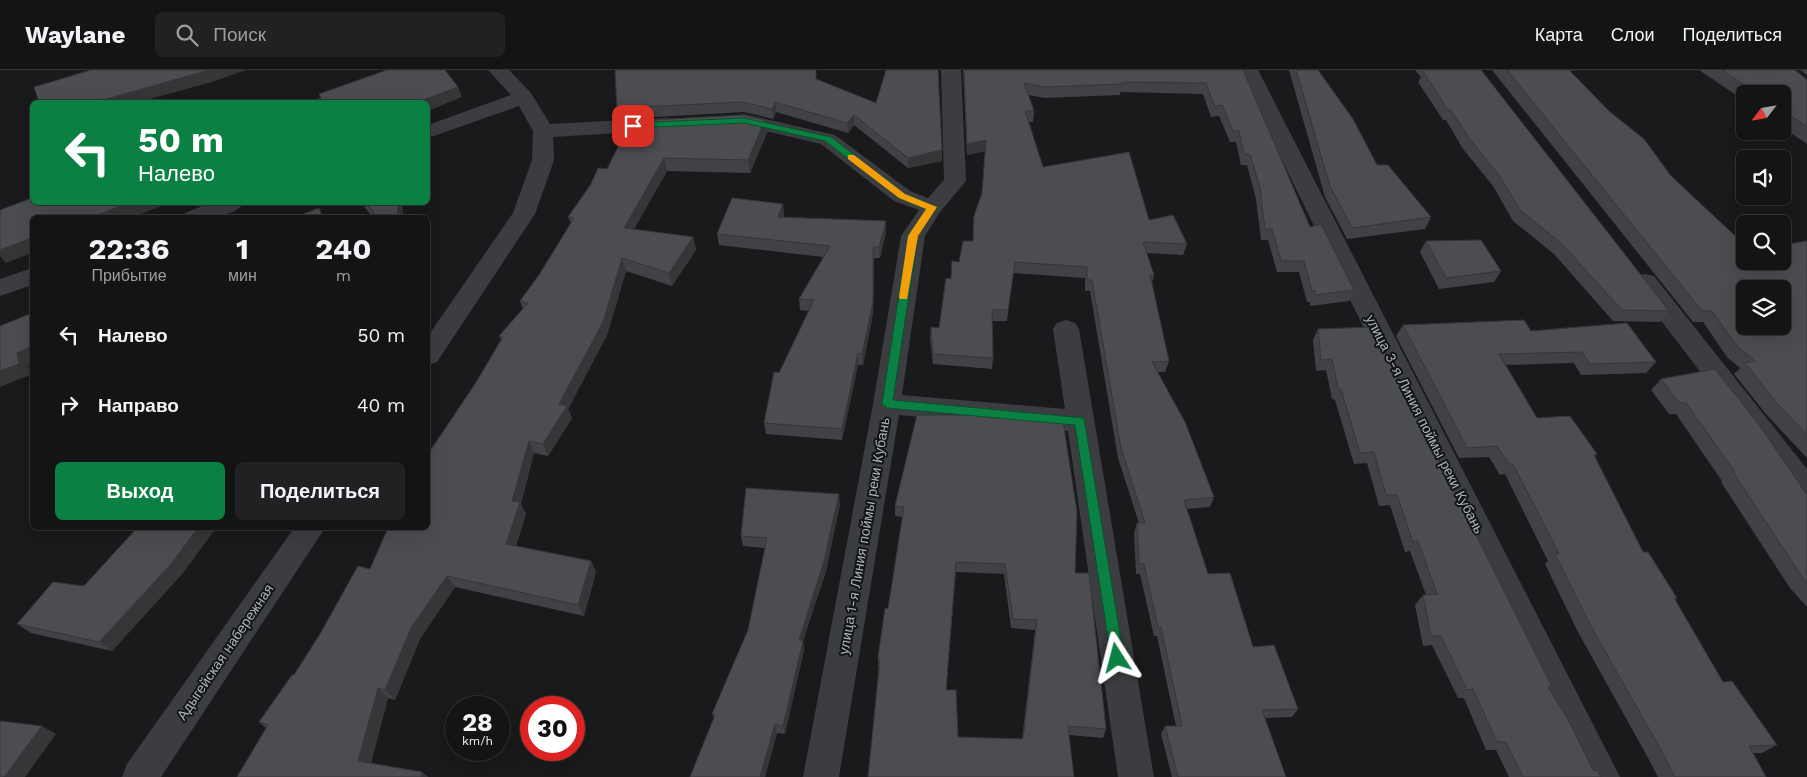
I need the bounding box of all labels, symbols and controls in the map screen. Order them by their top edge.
search box [155,12,505,57]
text: Waylane [25,21,125,49]
icon: search [173,21,201,49]
text: Поиск [213,23,266,46]
text: Карта [1535,24,1583,45]
text: Слои [1611,24,1655,45]
text: Поделиться [1683,24,1782,45]
north arrow [1736,85,1791,140]
map controls [1736,85,1791,335]
pin [612,105,654,147]
icon: arrive [619,112,647,140]
text: 50 m [138,119,224,161]
icon: left [55,120,120,185]
button: sound [1736,150,1791,205]
text: Налево [138,161,215,186]
button: search [1736,215,1791,270]
text: 22:36 [88,231,170,266]
text: 1 [236,231,249,266]
text: 240 [315,231,372,266]
text: Прибытие [91,266,167,285]
text: мин [228,266,257,285]
text: m [336,266,351,285]
button: layers [1736,280,1791,335]
street label: улица 3-я Линия поймы реки Кубань [1363,312,1487,536]
icon: left [55,321,83,349]
text: Налево [98,324,168,347]
text: 50 m [358,324,405,347]
icon: right [55,391,83,419]
text: Направо [98,394,179,417]
text: 40 m [357,394,405,417]
street label: улица 1-я Линия поймы реки Кубань [835,416,893,656]
button: Выход [55,462,225,520]
button: Поделиться [235,462,405,520]
street label: Адыгейская набережная [173,581,277,723]
position arrow [1090,631,1142,683]
speed limit sign: 30 [520,696,585,761]
text: 28 [462,708,493,737]
text: km/h [462,734,493,748]

